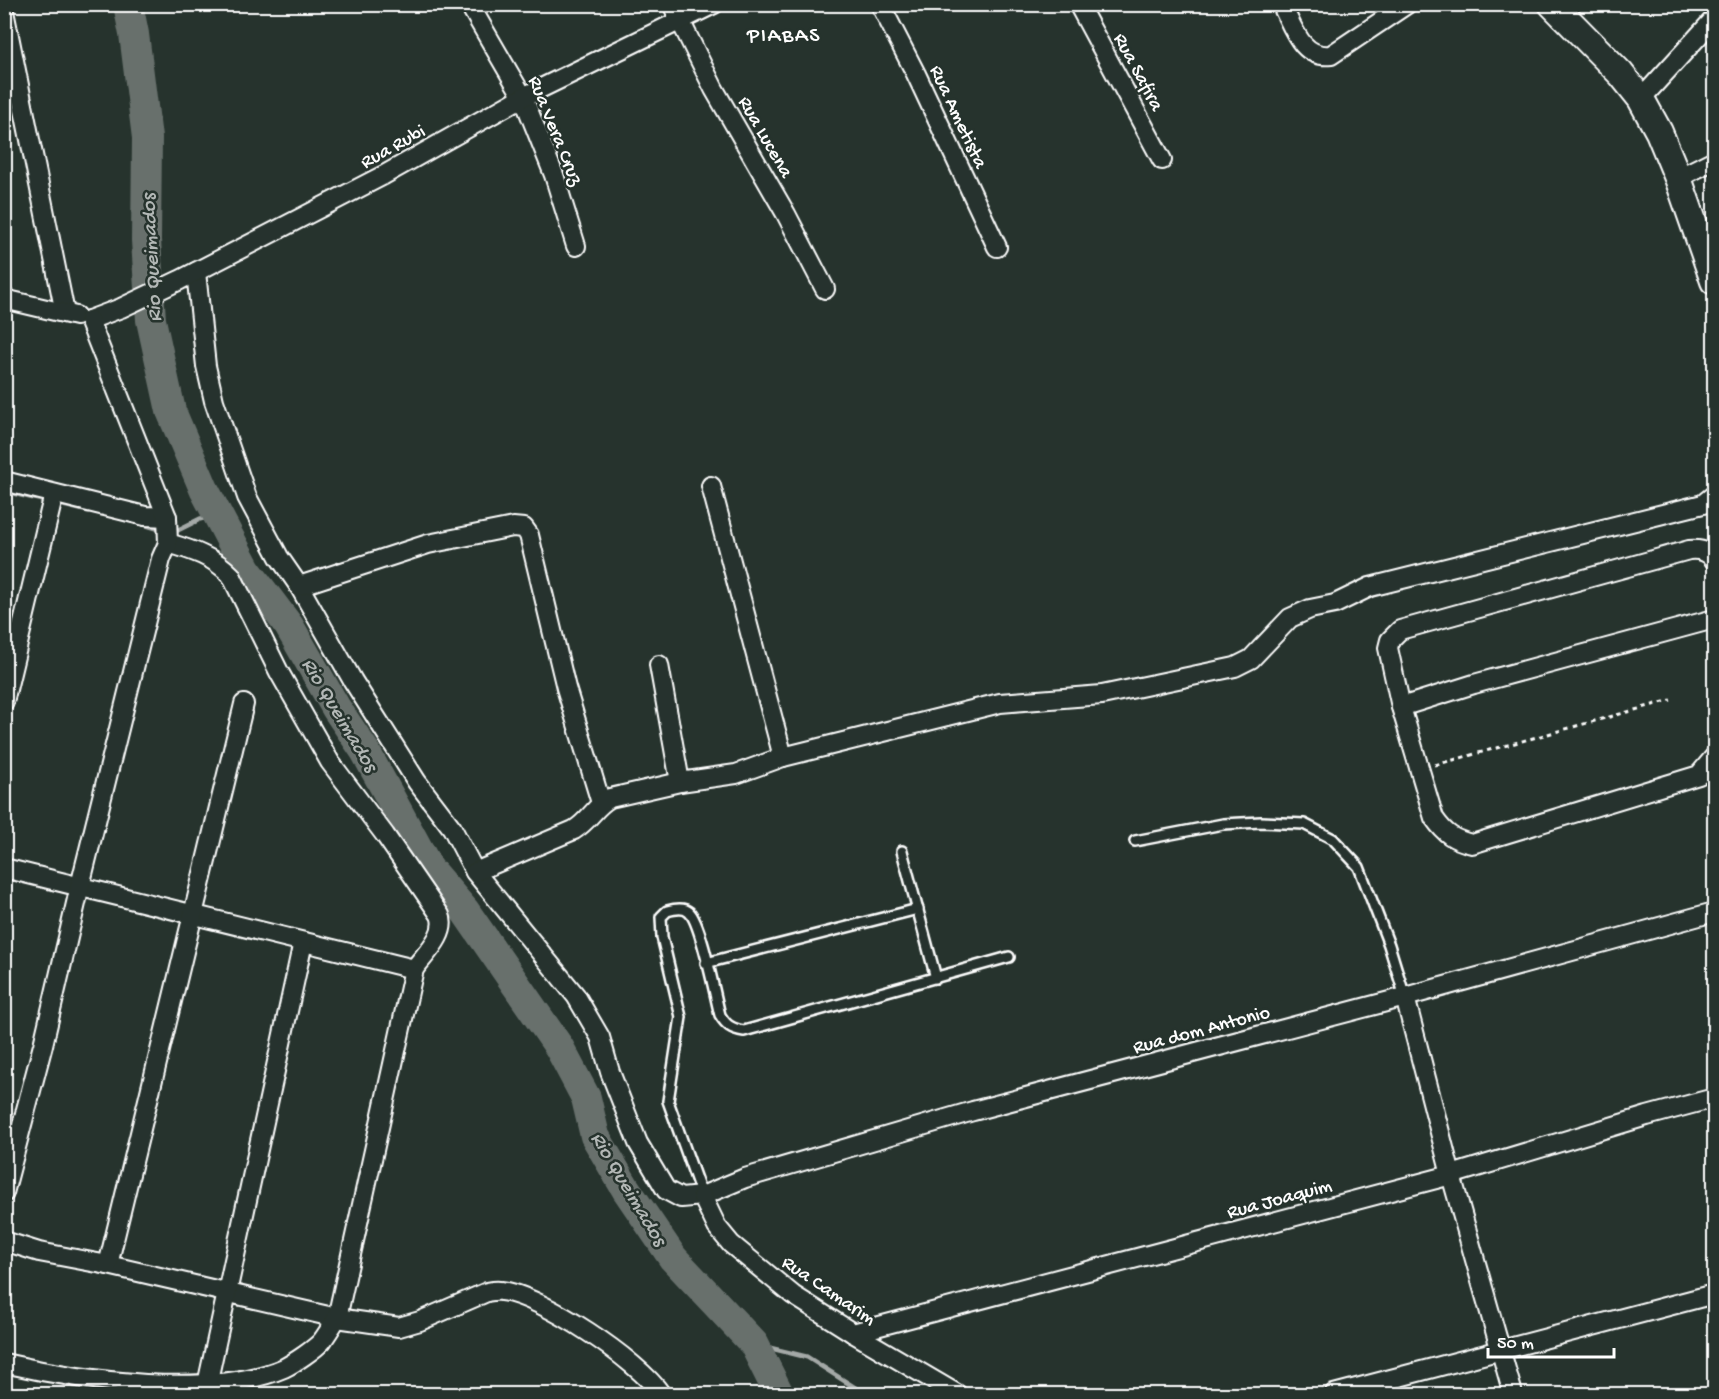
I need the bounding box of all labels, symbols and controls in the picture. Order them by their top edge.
district label: PIABAS [746,24,821,50]
street label: Rua Safira [1107,30,1167,116]
street label: Rua Ametista [923,62,991,174]
street label: Rua Vera Cruz [521,73,587,191]
street label: Rua Lucena [731,93,797,183]
street label: Rua Rubi [357,121,430,175]
water label: Rio Queimados [138,191,169,323]
water label: Rio Queimados [294,654,383,779]
street label: Rua dom Antonio [1131,1002,1273,1061]
water label: Rio Queimados [583,1128,672,1253]
street label: Rua Joaquim [1225,1175,1335,1225]
street label: Rua Camarim [777,1252,879,1332]
scale bar [1488,1321,1614,1359]
text: 50 m [1497,1334,1534,1355]

